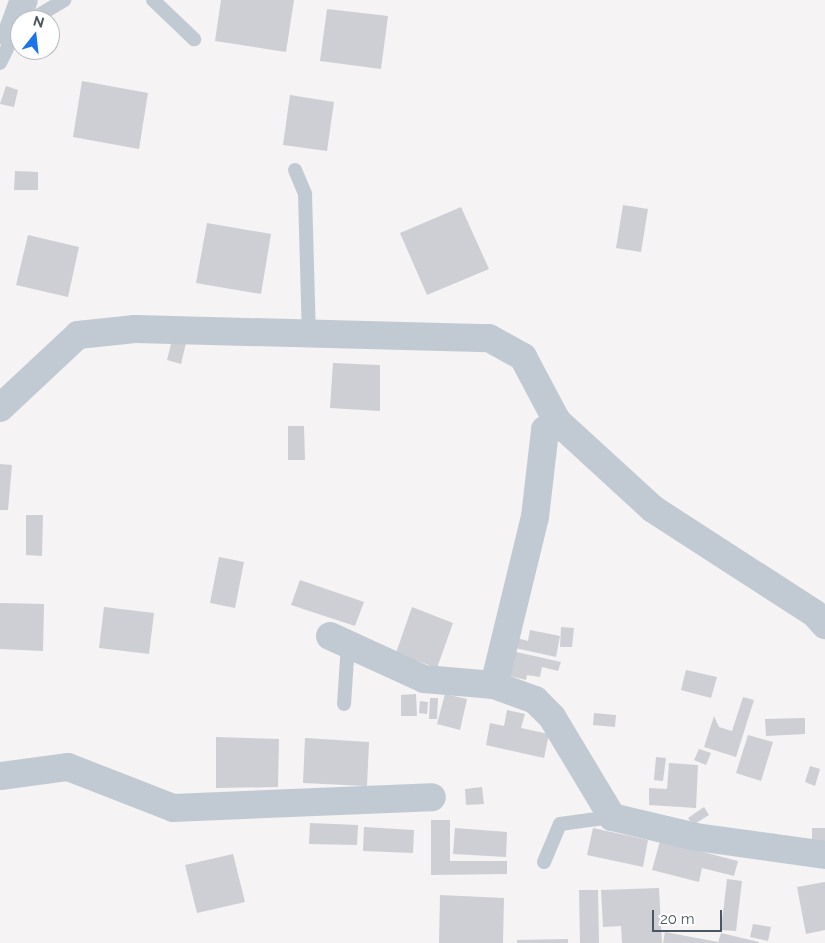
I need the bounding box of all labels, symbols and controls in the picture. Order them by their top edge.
north arrow [10,10,60,60]
text: N [32,12,46,31]
scale bar [655,900,725,932]
text: 20 m [660,910,695,928]

